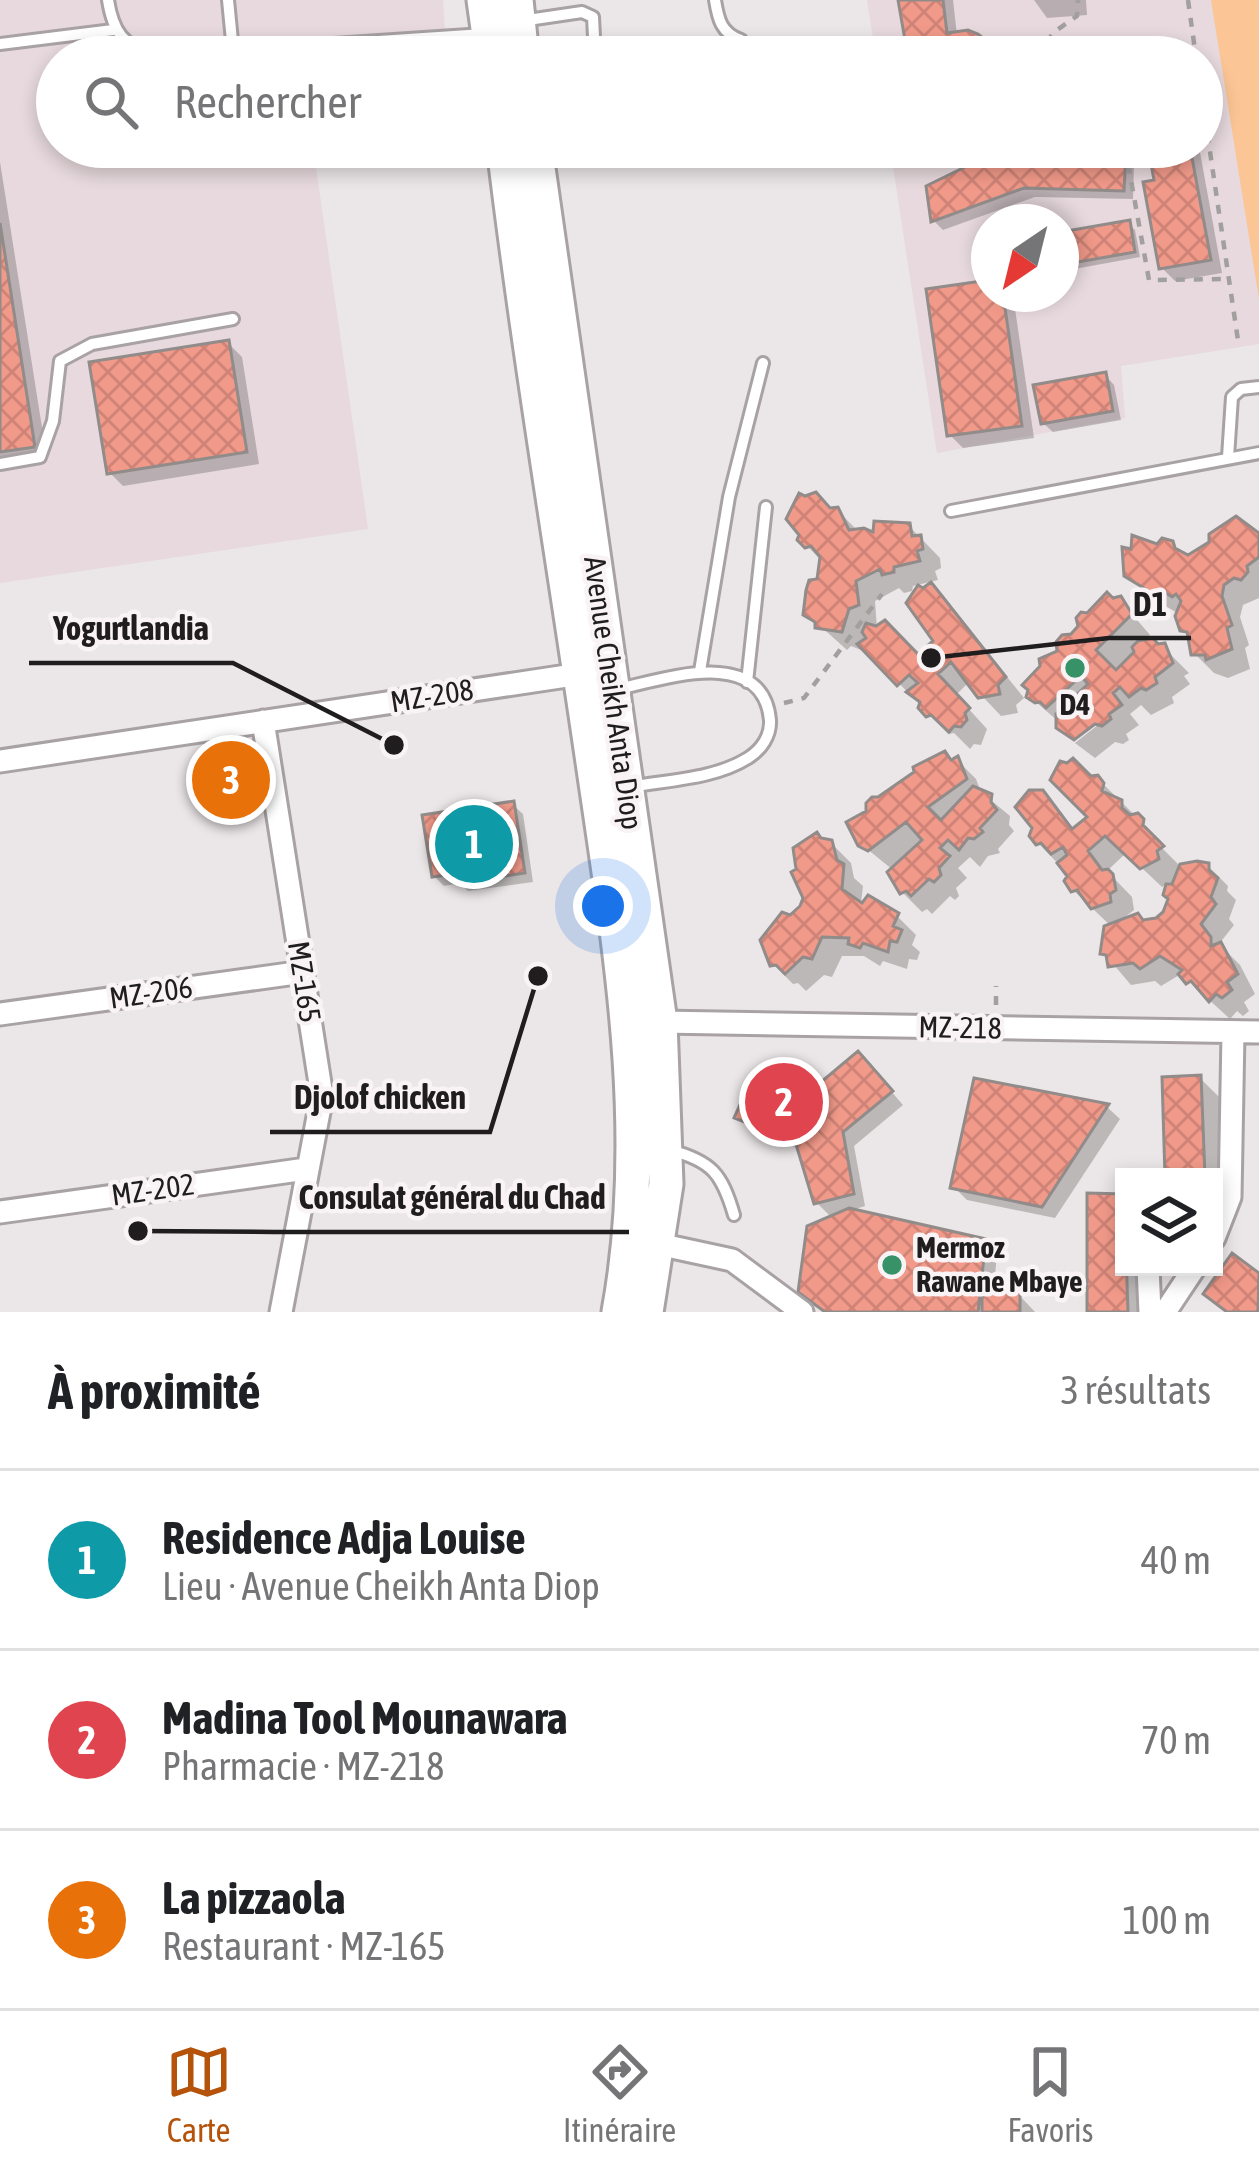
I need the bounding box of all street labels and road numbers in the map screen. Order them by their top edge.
street label: Avenue Cheikh Anta Diop [578,554,650,832]
street label: MZ-208 [388,672,476,718]
street label: MZ-165 [282,939,328,1025]
street label: MZ-206 [107,969,195,1015]
street label: MZ-218 [918,1009,1002,1045]
street label: MZ-202 [109,1166,197,1212]

